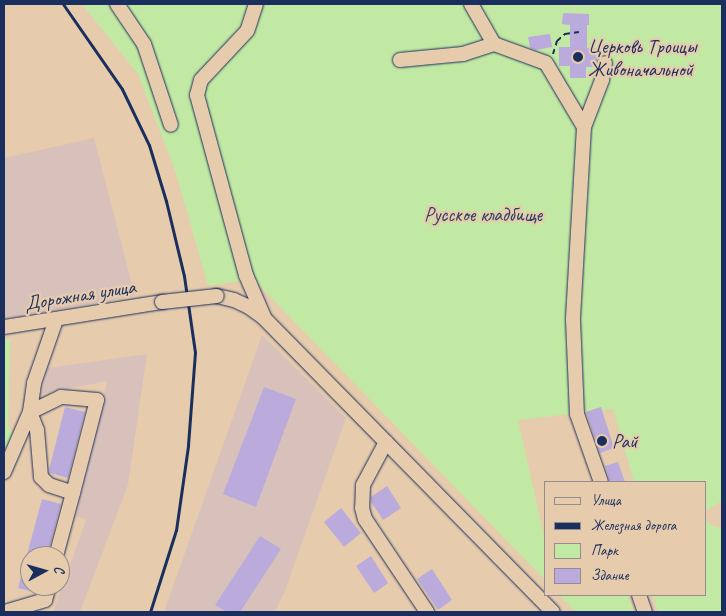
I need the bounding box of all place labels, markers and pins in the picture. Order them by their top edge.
place label: Церковь Троицы Живоначальной [588,34,696,81]
marker: Церковь Троицы Живоначальной [572,51,584,63]
place label: Рай [612,429,638,453]
marker: Рай [596,435,608,447]

